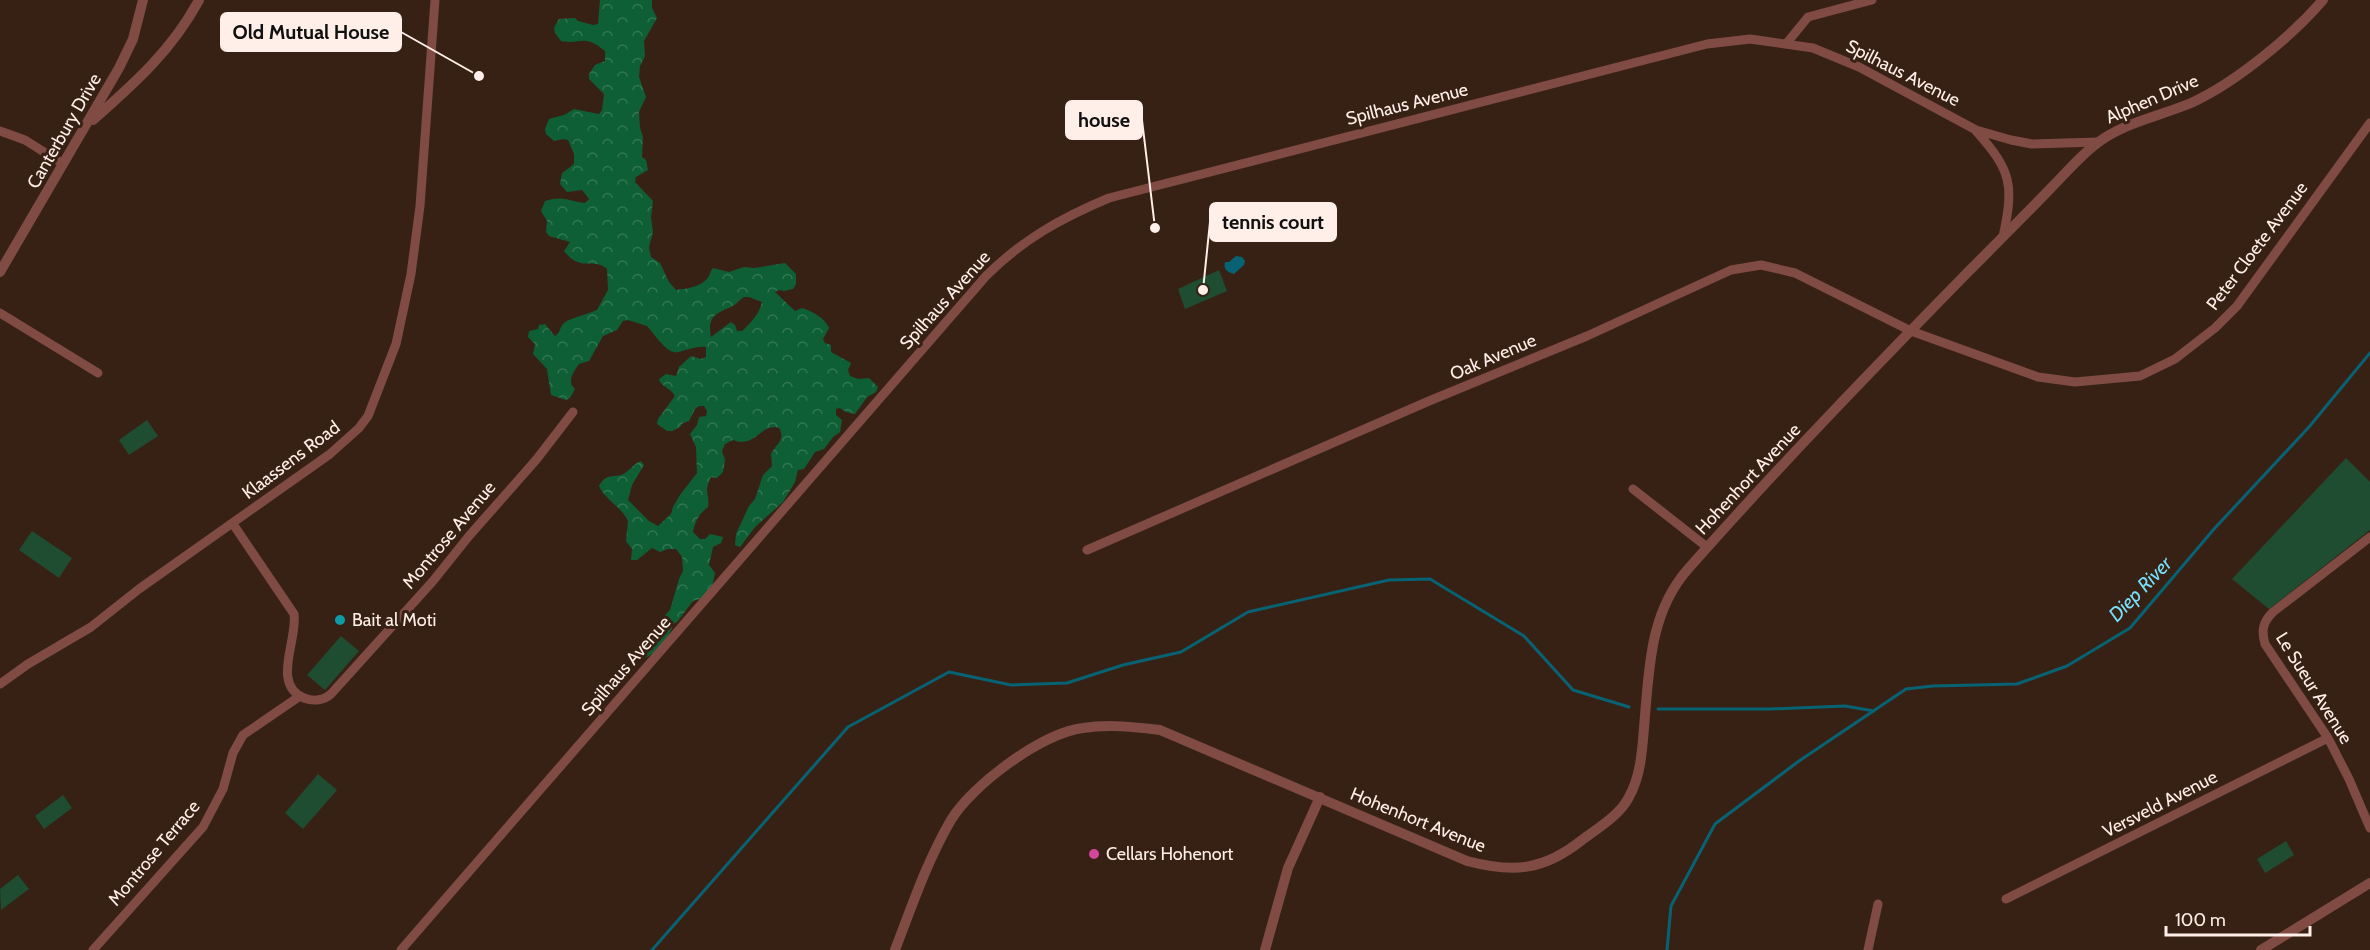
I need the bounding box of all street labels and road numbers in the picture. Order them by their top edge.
street label: Spilhaus Avenue [1842,35,1964,111]
street label: Canterbury Drive [22,70,106,192]
street label: Alphen Drive [2102,70,2202,128]
street label: Spilhaus Avenue [1344,78,1470,130]
street label: Peter Cloete Avenue [2202,178,2312,314]
street label: Spilhaus Avenue [895,246,995,354]
street label: Oak Avenue [1447,329,1539,385]
street label: Klaassens Road [238,416,344,504]
street label: Hohenhort Avenue [1691,419,1805,539]
street label: Montrose Avenue [398,477,500,593]
street label: Spilhaus Avenue [577,612,675,720]
street label: Le Sueur Avenue [2271,628,2357,748]
street label: Versveld Avenue [2099,766,2221,842]
street label: Hohenhort Avenue [1347,783,1489,857]
street label: Montrose Terrace [104,796,204,910]

